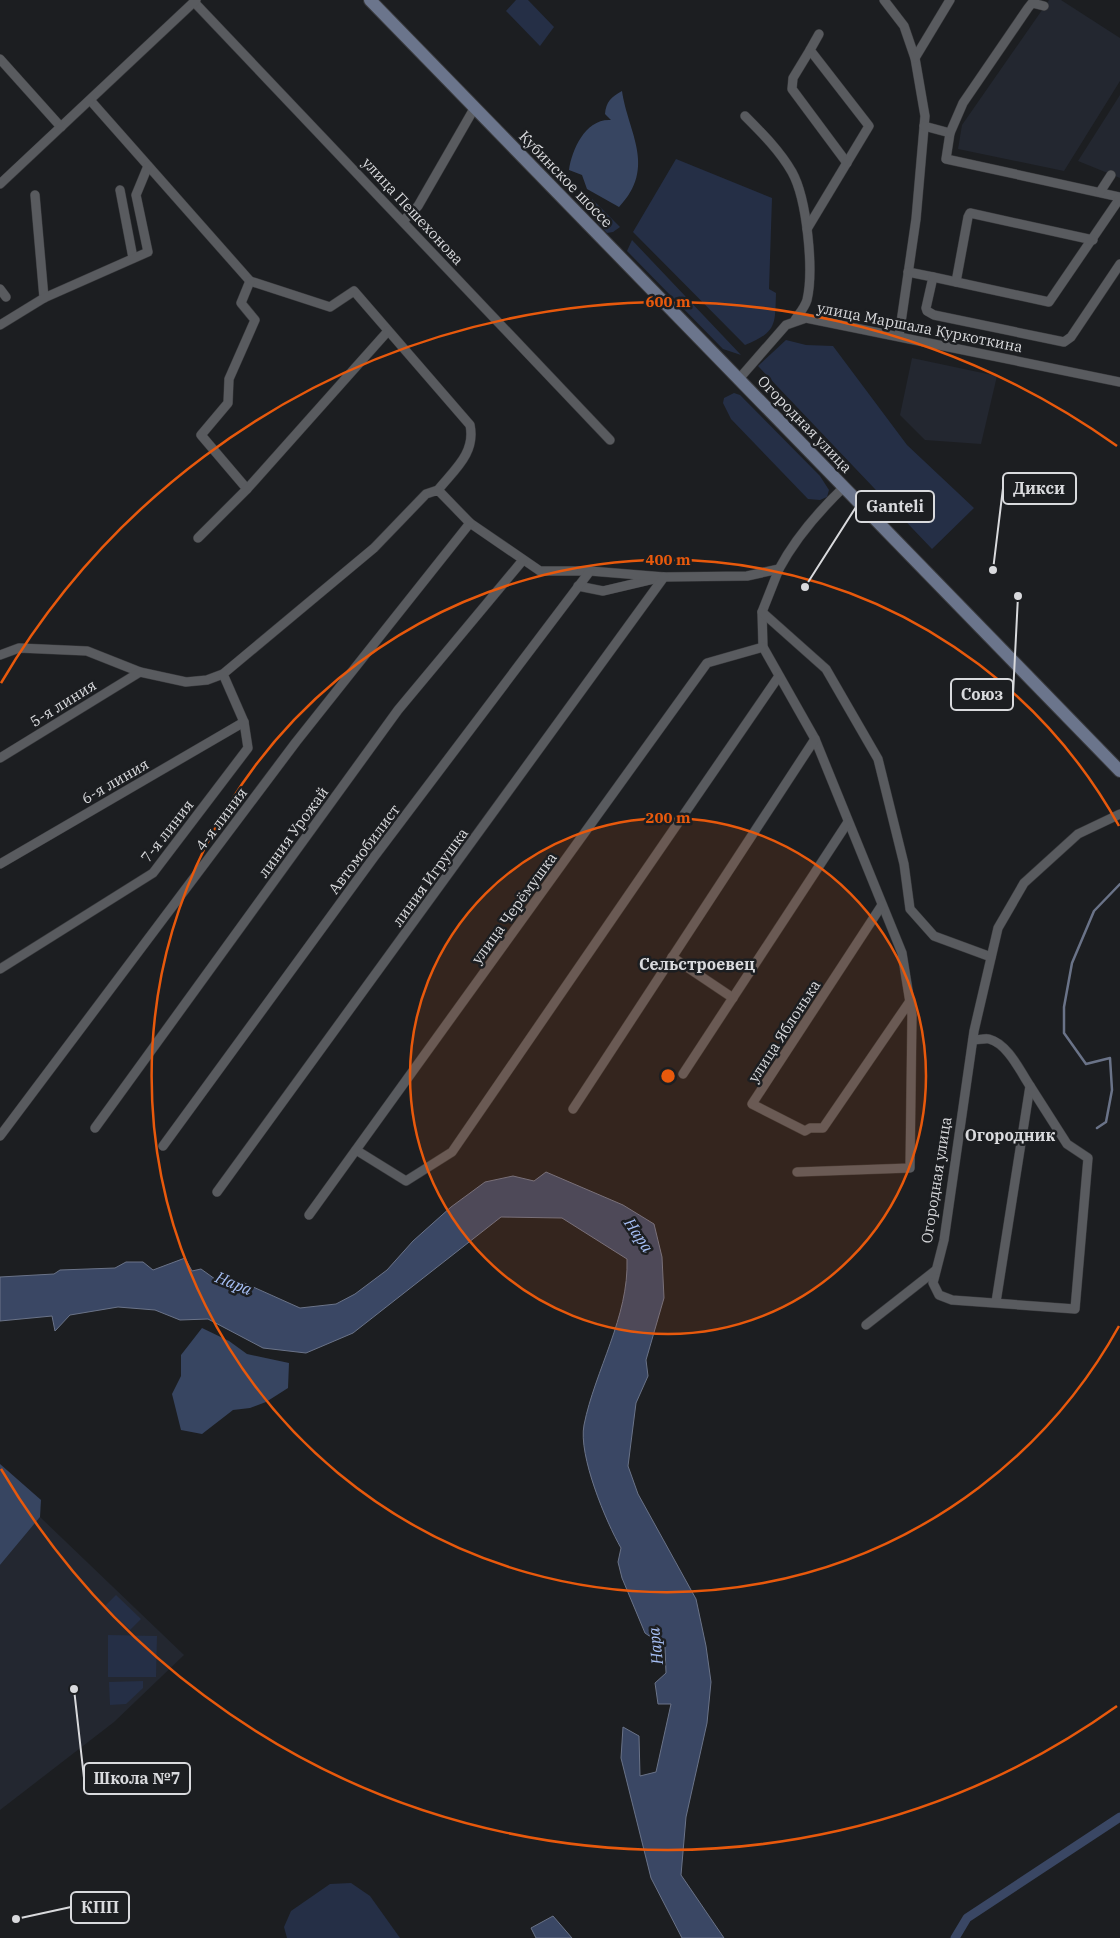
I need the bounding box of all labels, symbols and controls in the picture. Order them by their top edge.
street label: Кубинское шоссе [515,127,617,231]
street label: улица Пешехонова [358,153,468,269]
text: 600 m [645,292,691,311]
street label: улица Маршала Куркоткина [816,298,1024,356]
street label: Огородная улица [754,371,856,477]
callout: Дикси [1003,473,1076,504]
text: Дикси [1013,478,1065,498]
callout: Ganteli [856,491,934,522]
text: Ganteli [866,496,924,516]
text: 400 m [645,550,691,569]
street label: 5-я линия [26,675,100,731]
callout: Союз [951,679,1013,710]
text: Союз [961,684,1004,704]
street label: 6-я линия [78,754,152,808]
street label: 4-я линия [191,783,251,855]
street label: линия Урожай [254,783,332,881]
street label: 7-я линия [137,796,197,866]
street label: Автомобилист [324,800,404,898]
text: 200 m [645,808,691,827]
street label: линия Игрушка [388,824,472,930]
street label: улица Черёмушка [467,848,561,968]
district label: Сельстроевец [639,954,755,974]
street label: улица Яблонька [744,976,824,1086]
centre of rings [659,1067,677,1085]
street label: Огородная улица [917,1115,955,1245]
district label: Огородник [965,1125,1056,1145]
water label: Нара [620,1213,658,1256]
water label: Нара [212,1266,255,1299]
water label: Нара [643,1626,667,1667]
callout: Школа №7 [84,1763,190,1794]
text: Школа №7 [94,1768,180,1788]
callout: КПП [71,1892,129,1923]
text: КПП [81,1897,119,1917]

